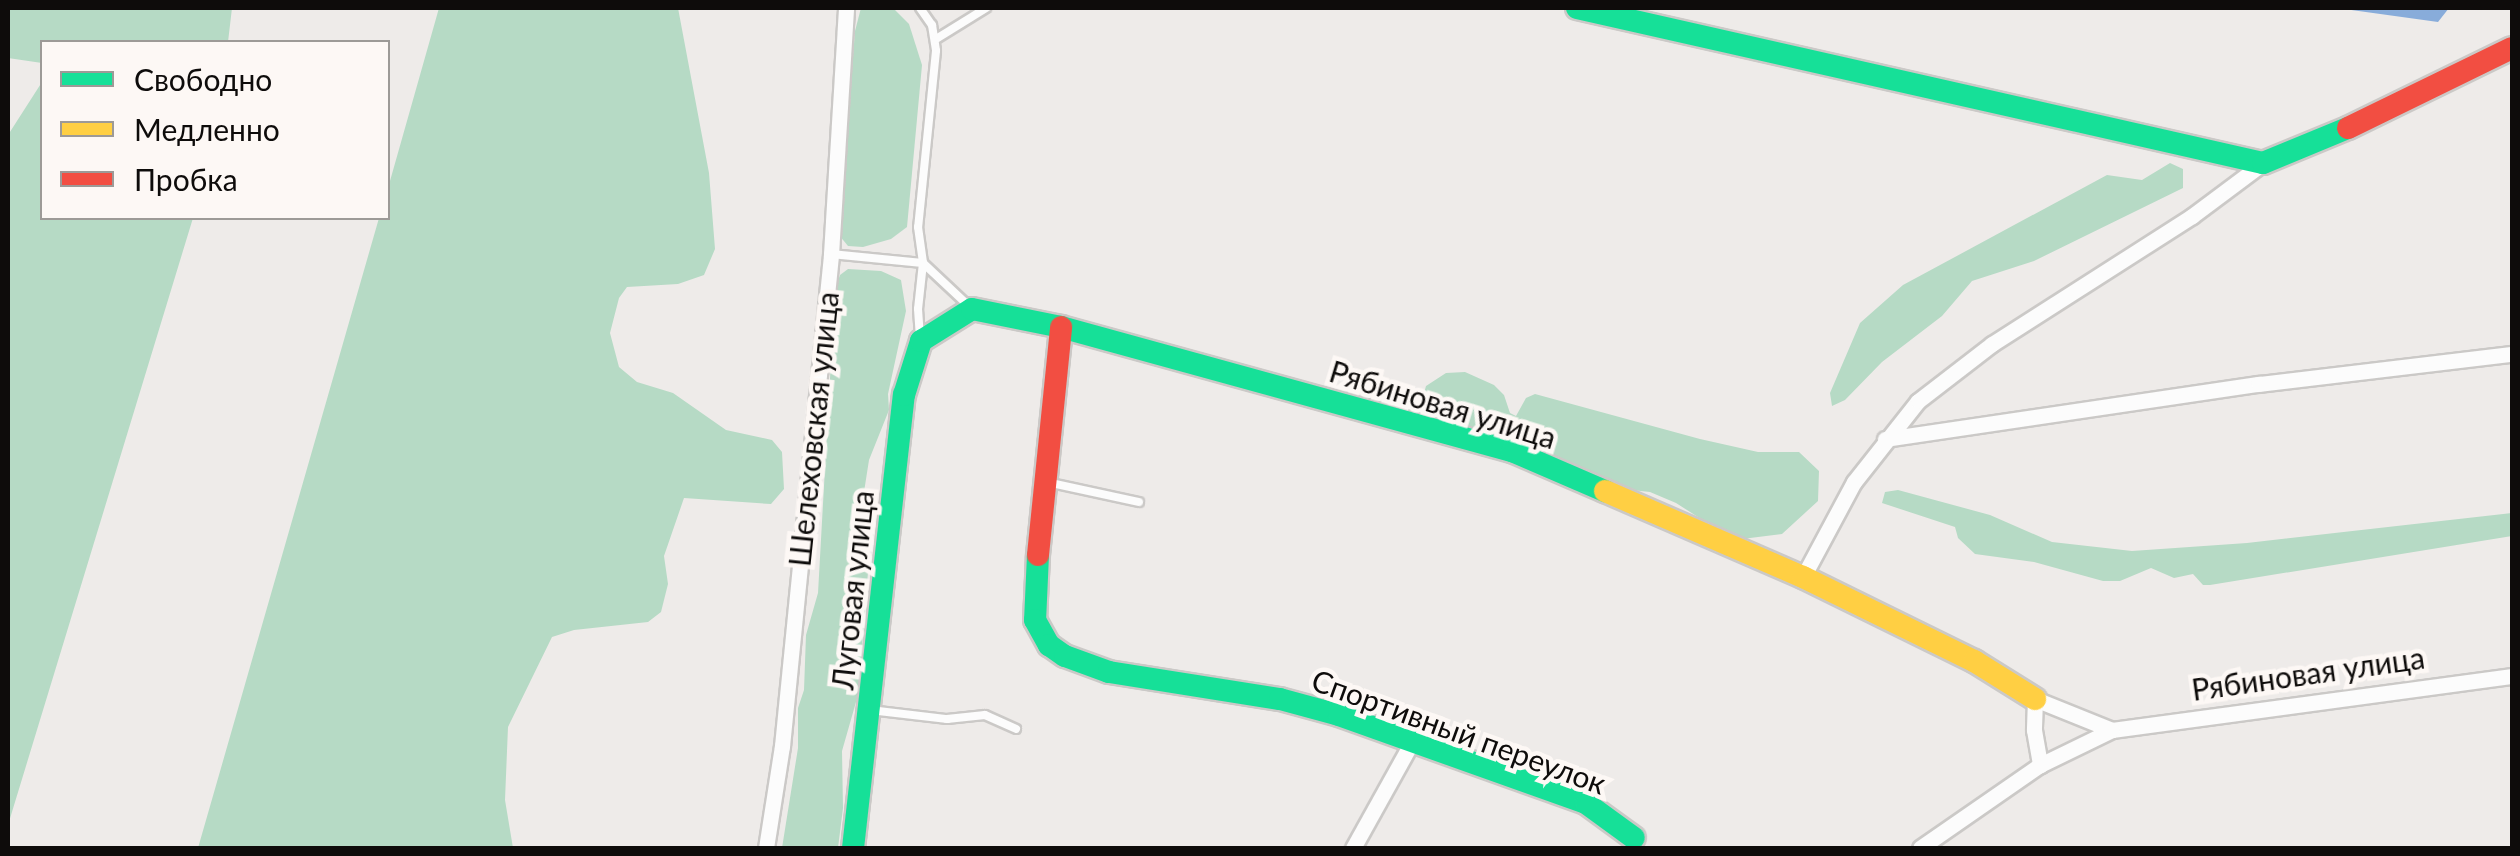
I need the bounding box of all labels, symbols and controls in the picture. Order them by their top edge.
legend [40,40,390,220]
text: Свободно [134,61,272,97]
text: Медленно [134,111,280,147]
text: Пробка [134,161,238,197]
street label: Шелеховская улица [781,290,845,568]
street label: Рябиновая улица [1325,352,1561,456]
street label: Луговая улица [824,489,880,691]
street label: Рябиновая улица [2189,639,2427,707]
street label: Спортивный переулок [1307,661,1611,801]

